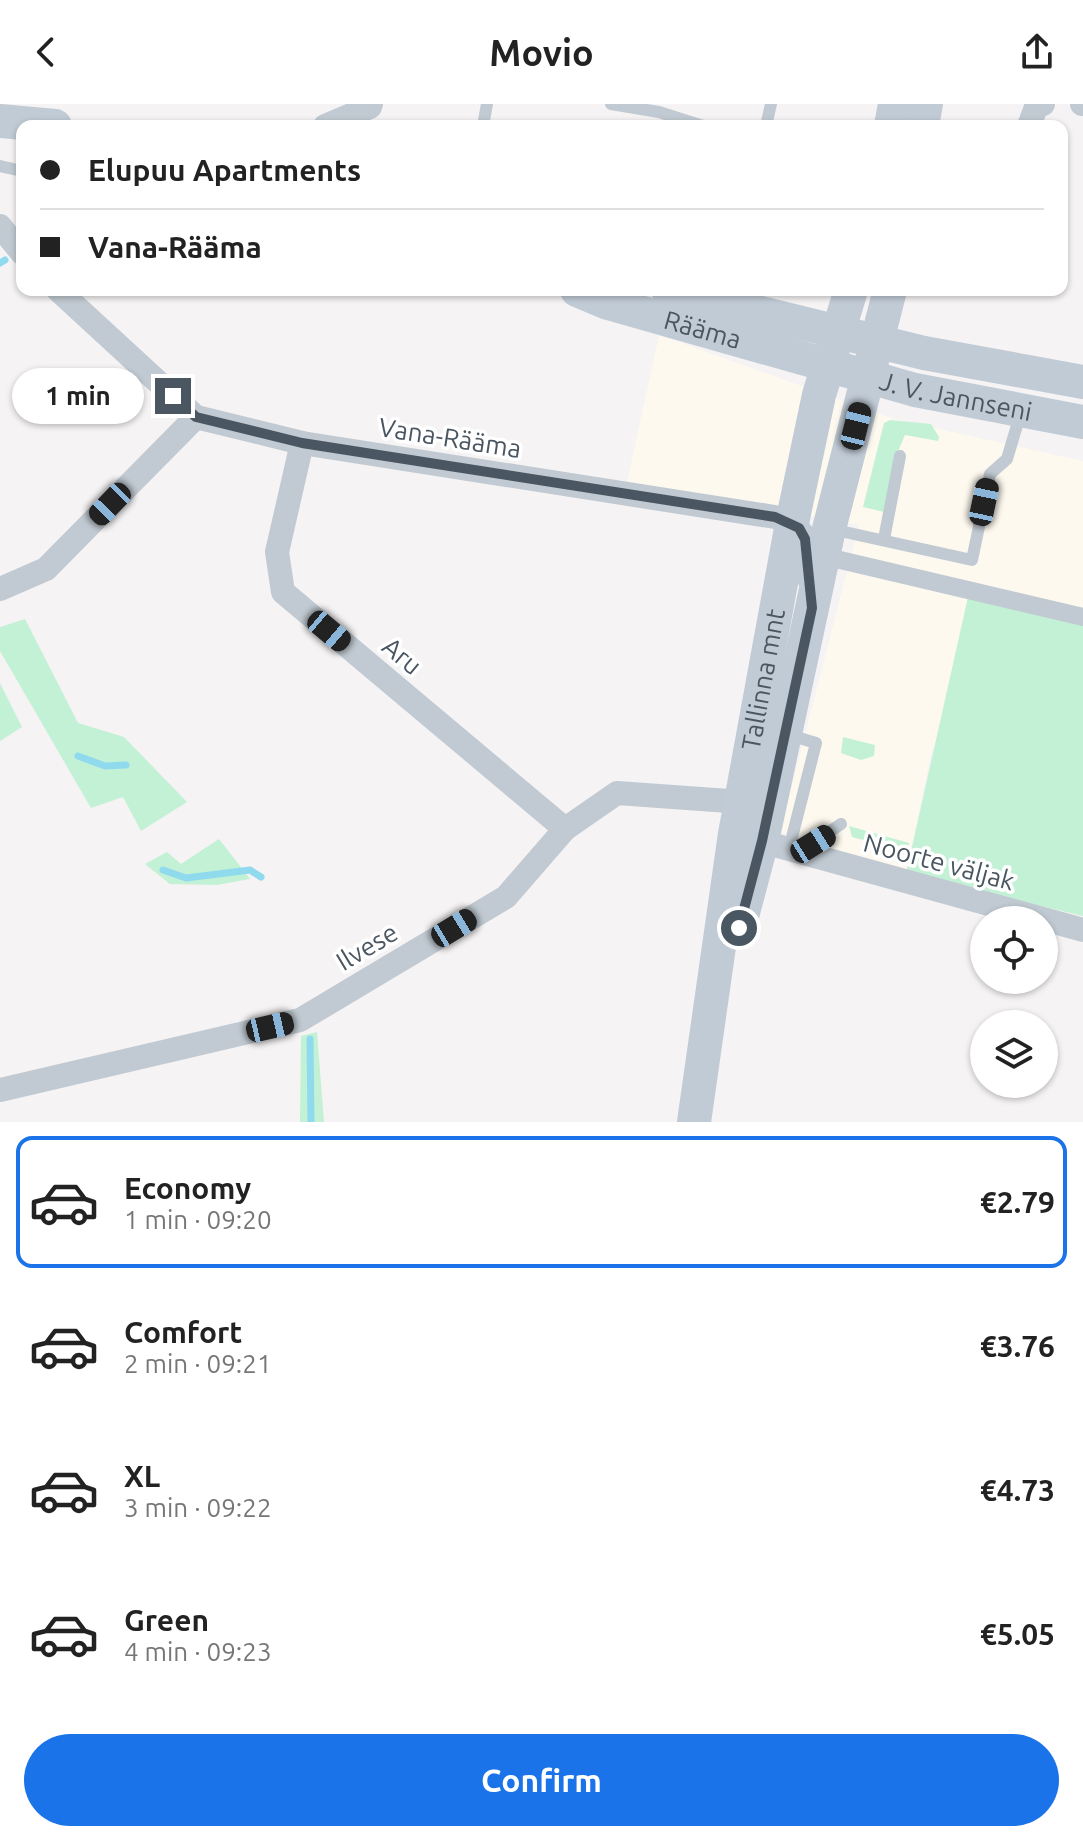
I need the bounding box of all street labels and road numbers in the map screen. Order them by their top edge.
street label: Rääma [661,305,745,354]
street label: J. V. Jannseni [876,366,1035,426]
street label: Vana-Rääma [377,412,523,463]
street label: Tallinna mnt [736,606,790,753]
street label: Aru [377,631,428,680]
street label: Noorte väljak [861,827,1018,896]
street label: Ilvese [331,917,403,976]

